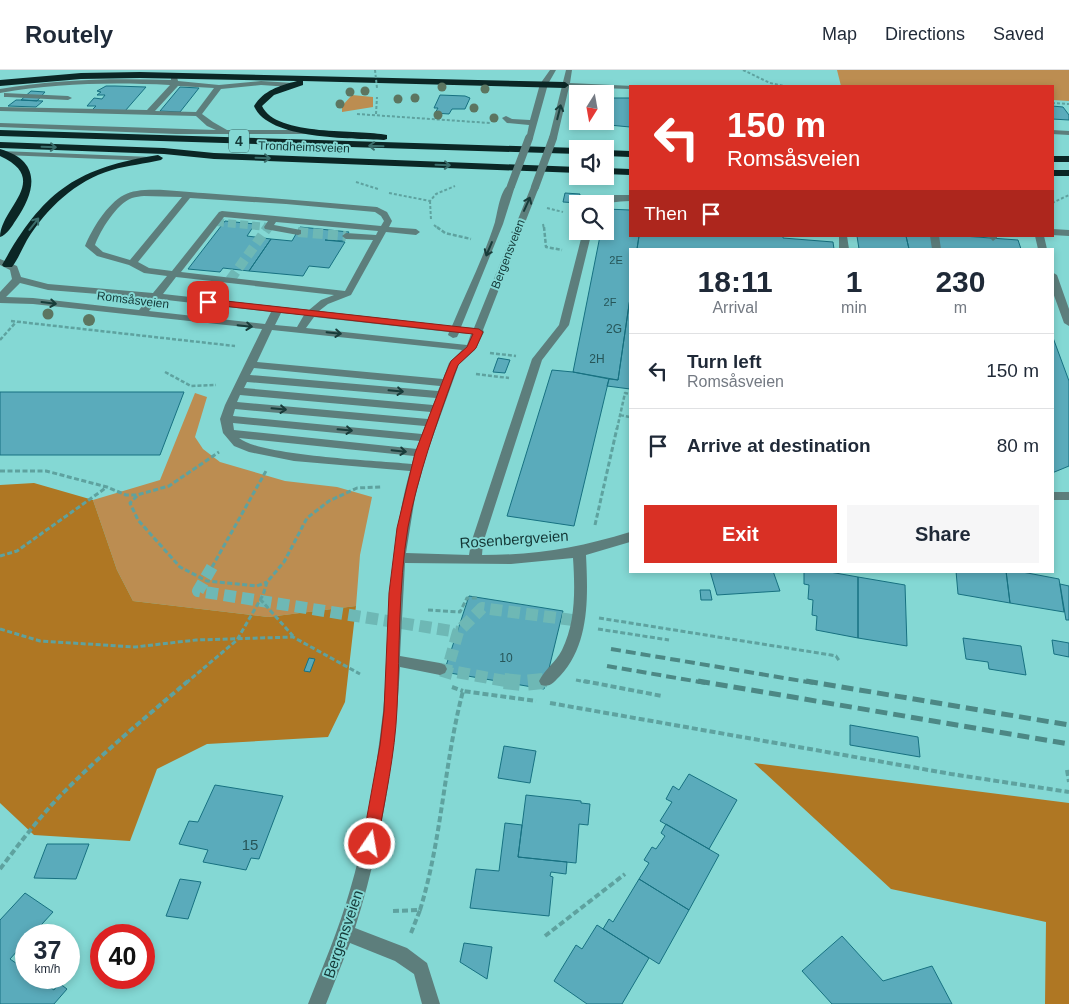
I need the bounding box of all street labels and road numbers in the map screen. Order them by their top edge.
road number: 4 [229,129,249,152]
street label: Trondheimsveien [258,138,350,156]
street label: Bergensveien [488,217,528,291]
street label: Romsåsveien [96,289,170,311]
street label: Rosenbergveien [459,527,569,551]
street label: Bergensveien [320,888,366,980]

